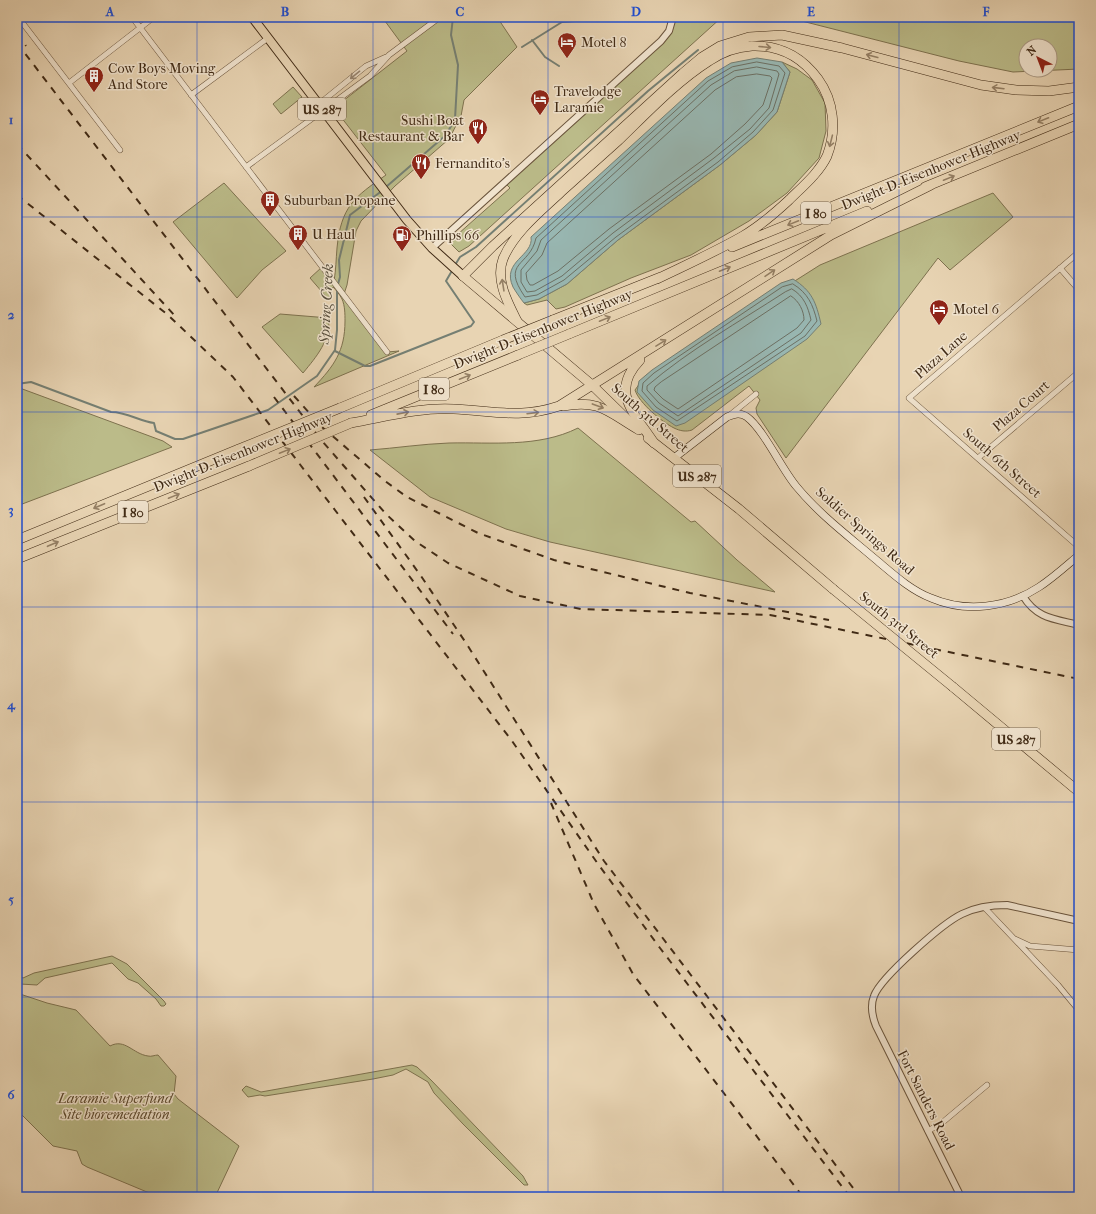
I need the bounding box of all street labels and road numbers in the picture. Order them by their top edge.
road number: US 287 [298,98,346,120]
street label: Dwight D. Eisenhower Highway [839,126,1024,214]
road number: I 80 [801,202,831,224]
street label: Dwight D. Eisenhower Highway [451,285,636,373]
street label: Plaza Lane [911,327,971,383]
street label: Plaza Court [989,377,1053,435]
road number: I 80 [419,378,449,400]
street label: South 3rd Street [608,380,692,456]
street label: Dwight D. Eisenhower Highway [151,408,336,496]
street label: South 6th Street [959,424,1045,502]
road number: US 287 [673,465,721,487]
street label: Soldier Springs Road [812,483,918,579]
road number: I 80 [118,501,148,523]
street label: South 3rd Street [856,588,942,662]
road number: US 287 [992,728,1040,750]
street label: Fort Sanders Road [893,1047,959,1153]

